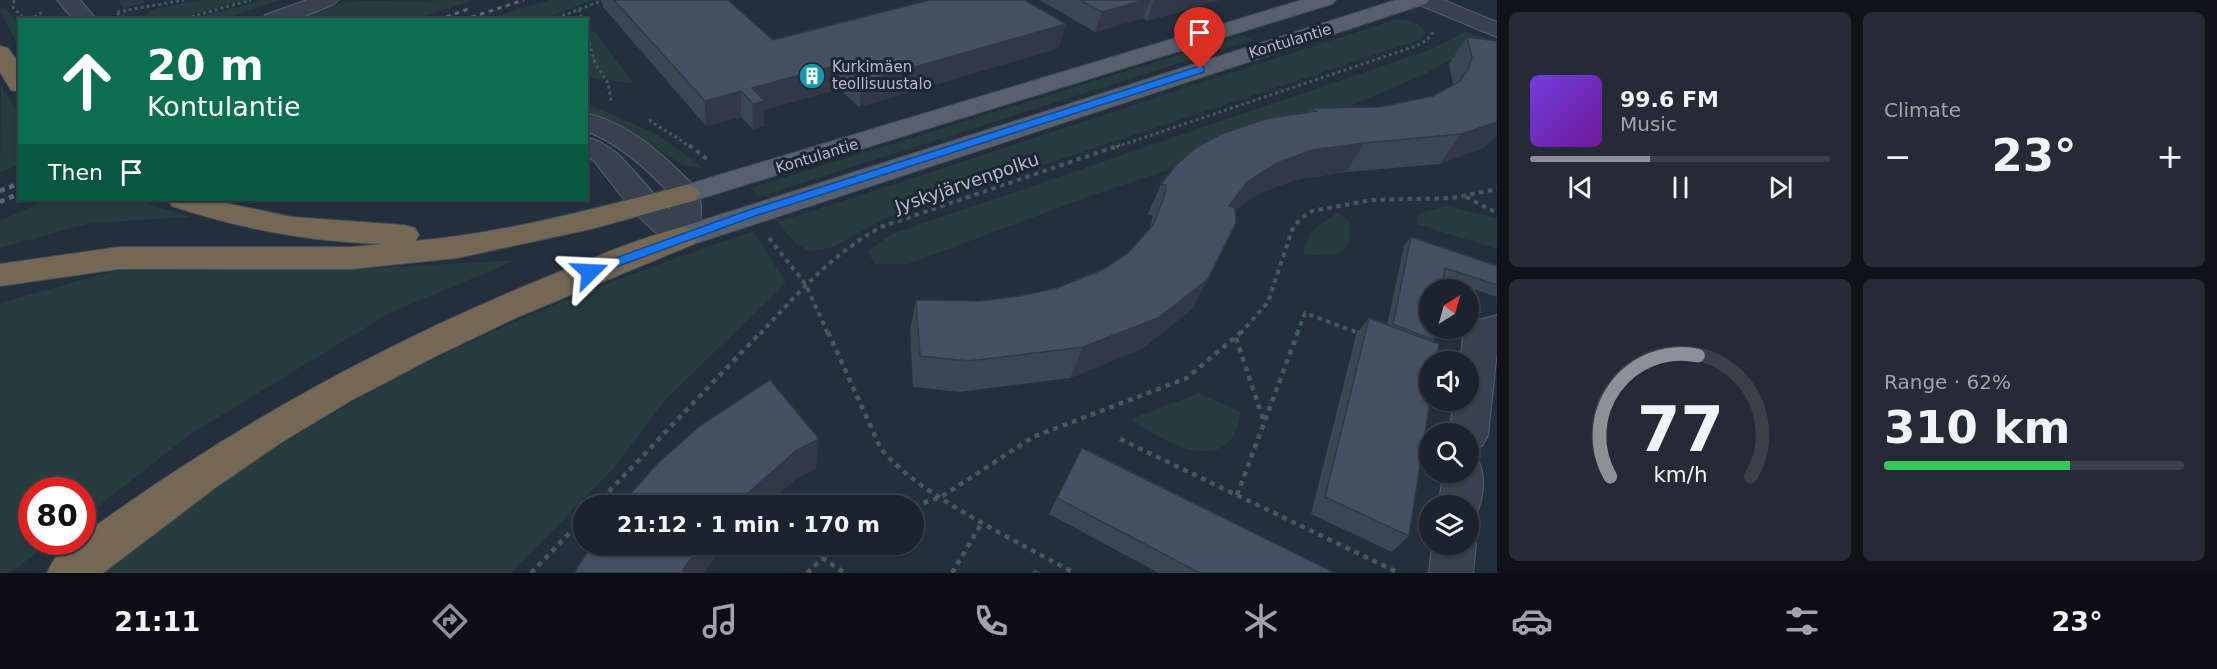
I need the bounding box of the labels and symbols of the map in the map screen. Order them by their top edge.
pin [1174,7,1225,69]
street label: Kontulantie [1247,20,1333,62]
place label: Kurkimäen teollisuustalo [832,58,932,93]
building icon: Kurkimäen teollisuustalo [797,61,827,91]
street label: Kontulantie [774,135,860,177]
street label: Jyskyjärvenpolku [891,148,1042,217]
position arrow [558,240,622,304]
north arrow [1419,279,1479,339]
speed limit sign: 80 [18,477,96,555]

